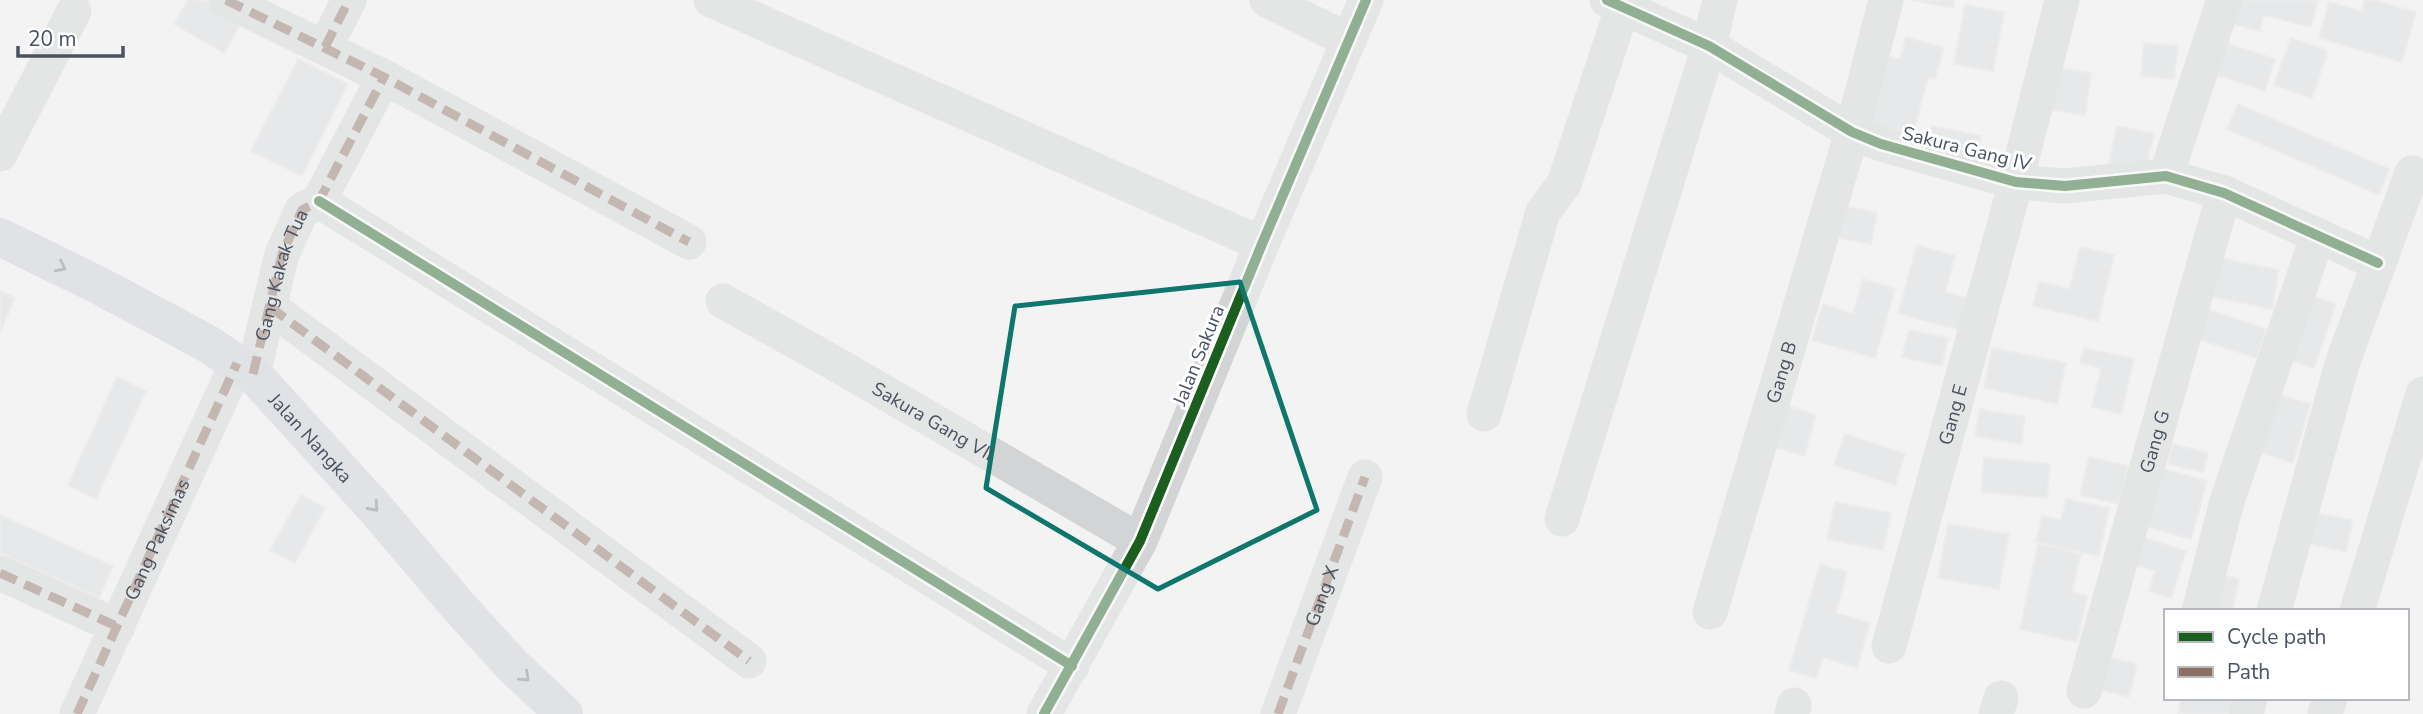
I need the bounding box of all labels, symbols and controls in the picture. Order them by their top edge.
scale bar [18,14,122,58]
text: 20 m [28,25,77,53]
street label: Sakura Gang IV [1899,120,2035,178]
street label: Gang Kakak Tua [249,205,315,344]
one-way arrow [54,259,66,273]
street label: Jalan Sakura [1167,301,1231,410]
street label: Gang B [1760,338,1803,407]
street label: Sakura Gang VII [867,376,999,467]
street label: Gang E [1933,382,1974,448]
street label: Jalan Nangka [262,387,358,489]
street label: Gang G [2134,407,2176,477]
street label: Gang Paksimas [119,475,196,605]
one-way arrow [365,499,378,512]
street label: Gang X [1299,561,1346,630]
legend [2164,609,2409,700]
text: Cycle path [2227,623,2326,651]
text: Path [2227,658,2270,686]
one-way arrow [517,668,530,681]

